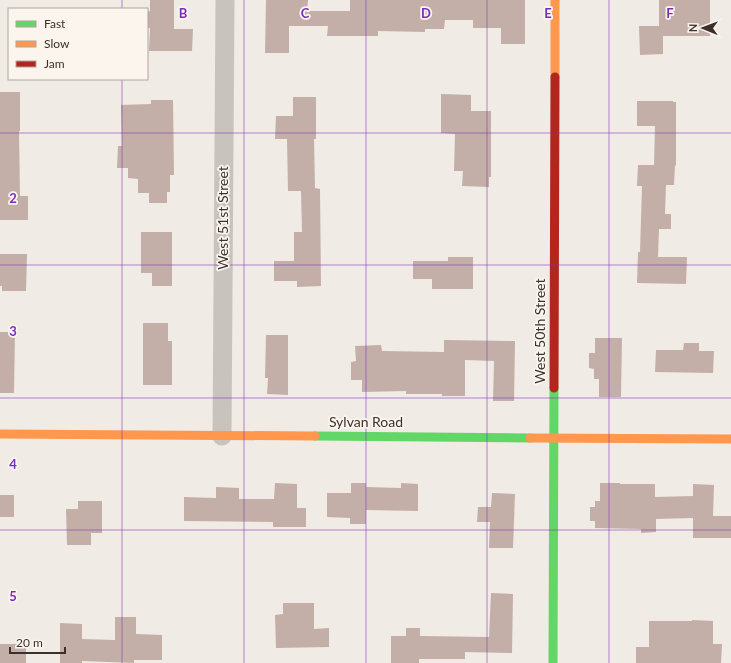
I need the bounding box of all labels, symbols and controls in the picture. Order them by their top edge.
text: B [179,5,188,21]
text: C [301,5,310,21]
text: D [421,5,431,21]
text: E [544,5,552,21]
text: F [666,5,674,21]
legend [8,8,148,80]
north arrow [683,8,723,48]
text: Fast [44,16,66,31]
text: N [686,23,699,32]
text: Slow [44,36,70,51]
text: Jam [44,56,65,71]
street label: West 51st Street [214,166,231,270]
text: 2 [9,190,17,206]
street label: West 50th Street [531,278,548,384]
text: 3 [9,323,17,339]
street label: Sylvan Road [329,413,403,430]
text: 4 [9,456,17,472]
text: 5 [9,588,17,604]
scale bar [10,629,65,655]
text: 20 m [16,635,43,650]

